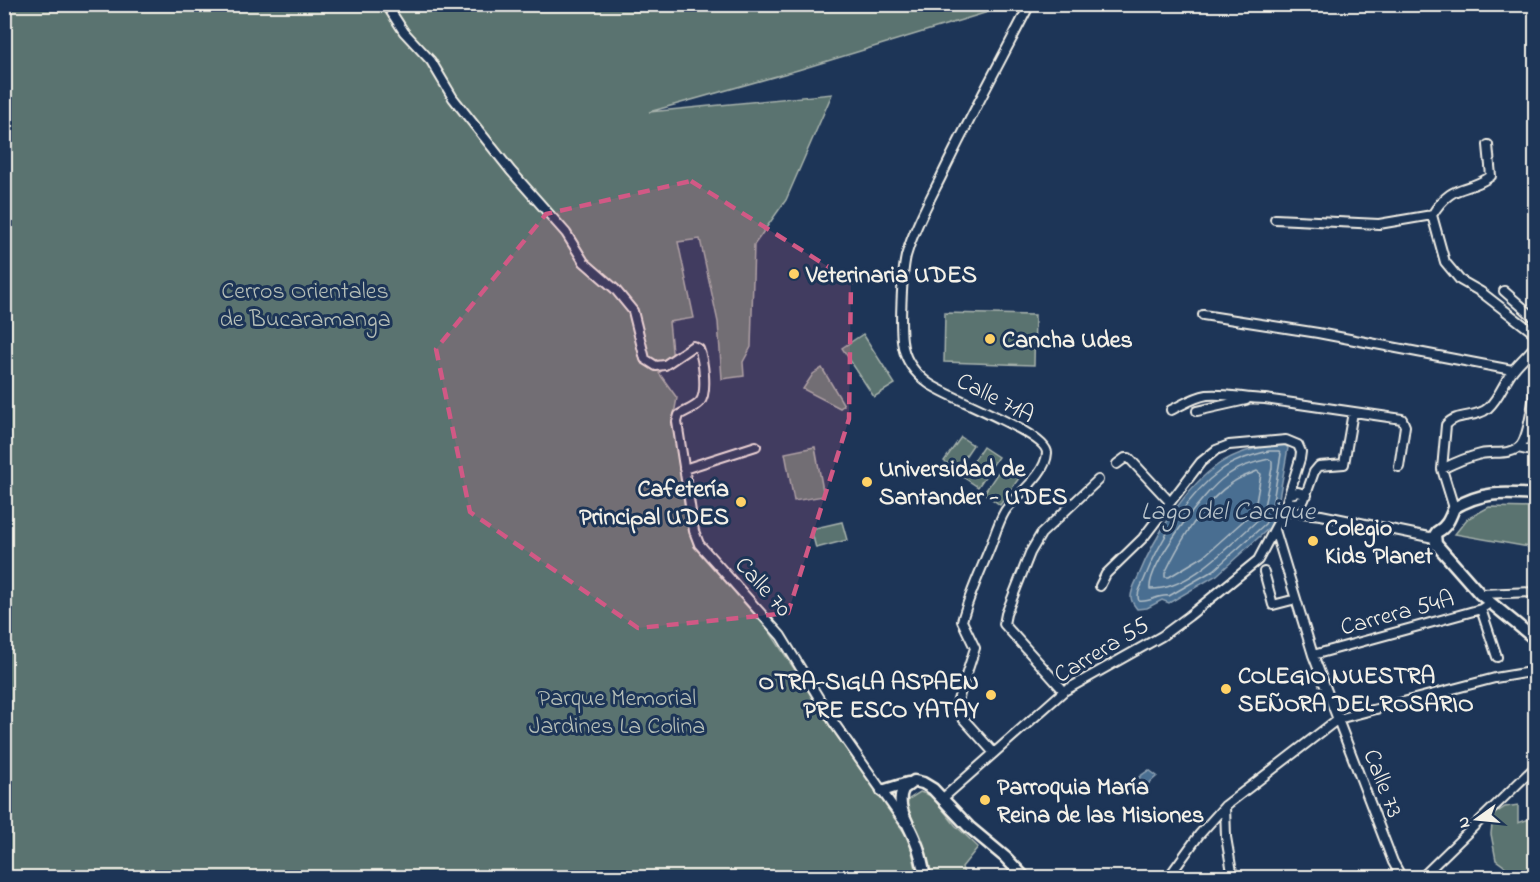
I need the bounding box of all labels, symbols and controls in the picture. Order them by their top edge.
place label: Veterinaria UDES [805,259,977,294]
marker: Veterinaria UDES [787,267,801,281]
park label: Cerros Orientales de Bucaramanga [219,275,391,338]
place label: Cancha Udes [1002,324,1133,359]
marker: Cancha Udes [983,332,997,346]
street label: Calle 71A [950,365,1040,434]
place label: Universidad de Santander - UDES [879,453,1067,516]
place label: Cafetería Principal UDES [579,473,729,536]
marker: Universidad de Santander - UDES [860,475,874,489]
water label: Lago del Cacique [1141,494,1316,532]
marker: Cafetería Principal UDES [734,495,748,509]
place label: Colegio Kids Planet [1325,512,1434,575]
marker: Colegio Kids Planet [1306,534,1320,548]
street label: Calle 70 [725,550,799,626]
street label: Carrera 54A [1337,582,1458,646]
street label: Carrera 55 [1048,609,1157,693]
place label: COLEGIO NUESTRA SEÑORA DEL ROSARIO [1238,660,1474,723]
place label: OTRA-SIGLA ASPAEN PRE ESCO YATAY [758,666,980,729]
park label: Parque Memorial Jardines La Colina [529,682,705,745]
marker: COLEGIO NUESTRA SEÑORA DEL ROSARIO [1219,682,1233,696]
marker: OTRA-SIGLA ASPAEN PRE ESCO YATAY [984,688,998,702]
street label: Calle 73 [1353,745,1411,823]
place label: Parroquia María Reina de las Misiones [997,771,1204,834]
north arrow [1447,789,1507,849]
marker: Parroquia María Reina de las Misiones [978,793,992,807]
text: N [1451,814,1477,831]

